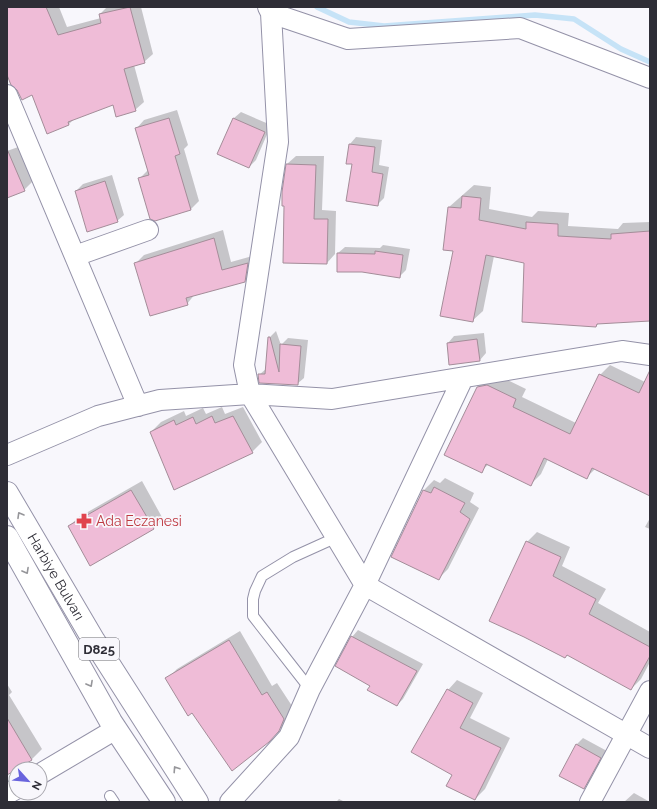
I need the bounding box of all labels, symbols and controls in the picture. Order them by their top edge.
one-way arrow [18,512,25,519]
pharmacy icon: Ada Eczanesi [75,512,93,530]
place label: Ada Eczanesi [96,513,182,529]
street label: Harbiye Bulvarı [24,530,88,623]
one-way arrow [22,567,29,574]
road number: D825 [79,638,119,660]
one-way arrow [86,680,93,688]
north arrow [8,761,48,801]
one-way arrow [173,766,181,773]
text: N [29,779,44,792]

